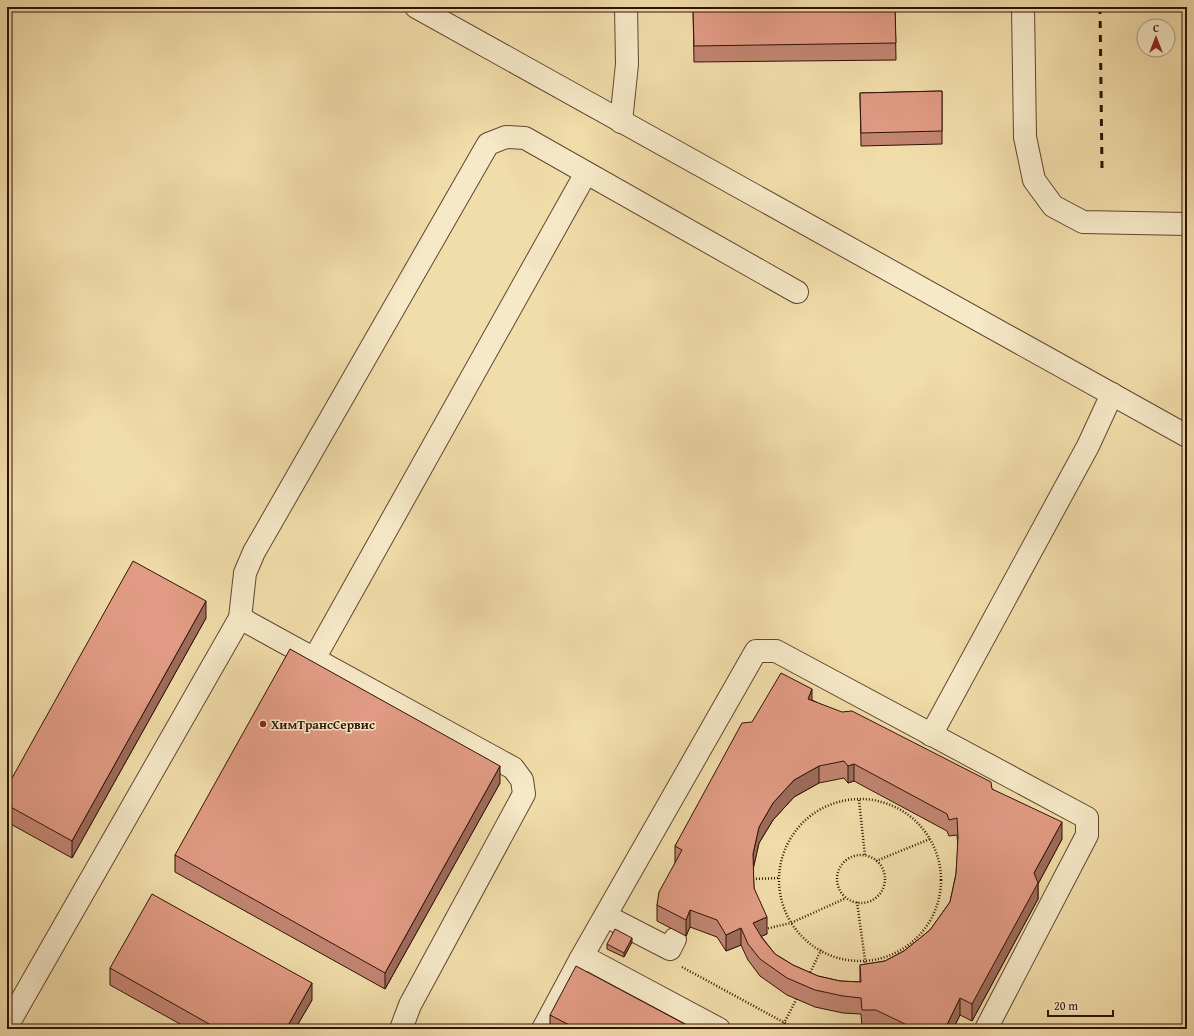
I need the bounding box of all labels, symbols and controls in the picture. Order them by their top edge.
north arrow [1136,18,1176,58]
text: С [1153,20,1159,36]
place label: ХимТрансСервис [271,715,375,734]
marker: ХимТрансСервис [258,719,268,729]
scale bar [1048,992,1113,1018]
text: 20 m [1054,997,1078,1014]

